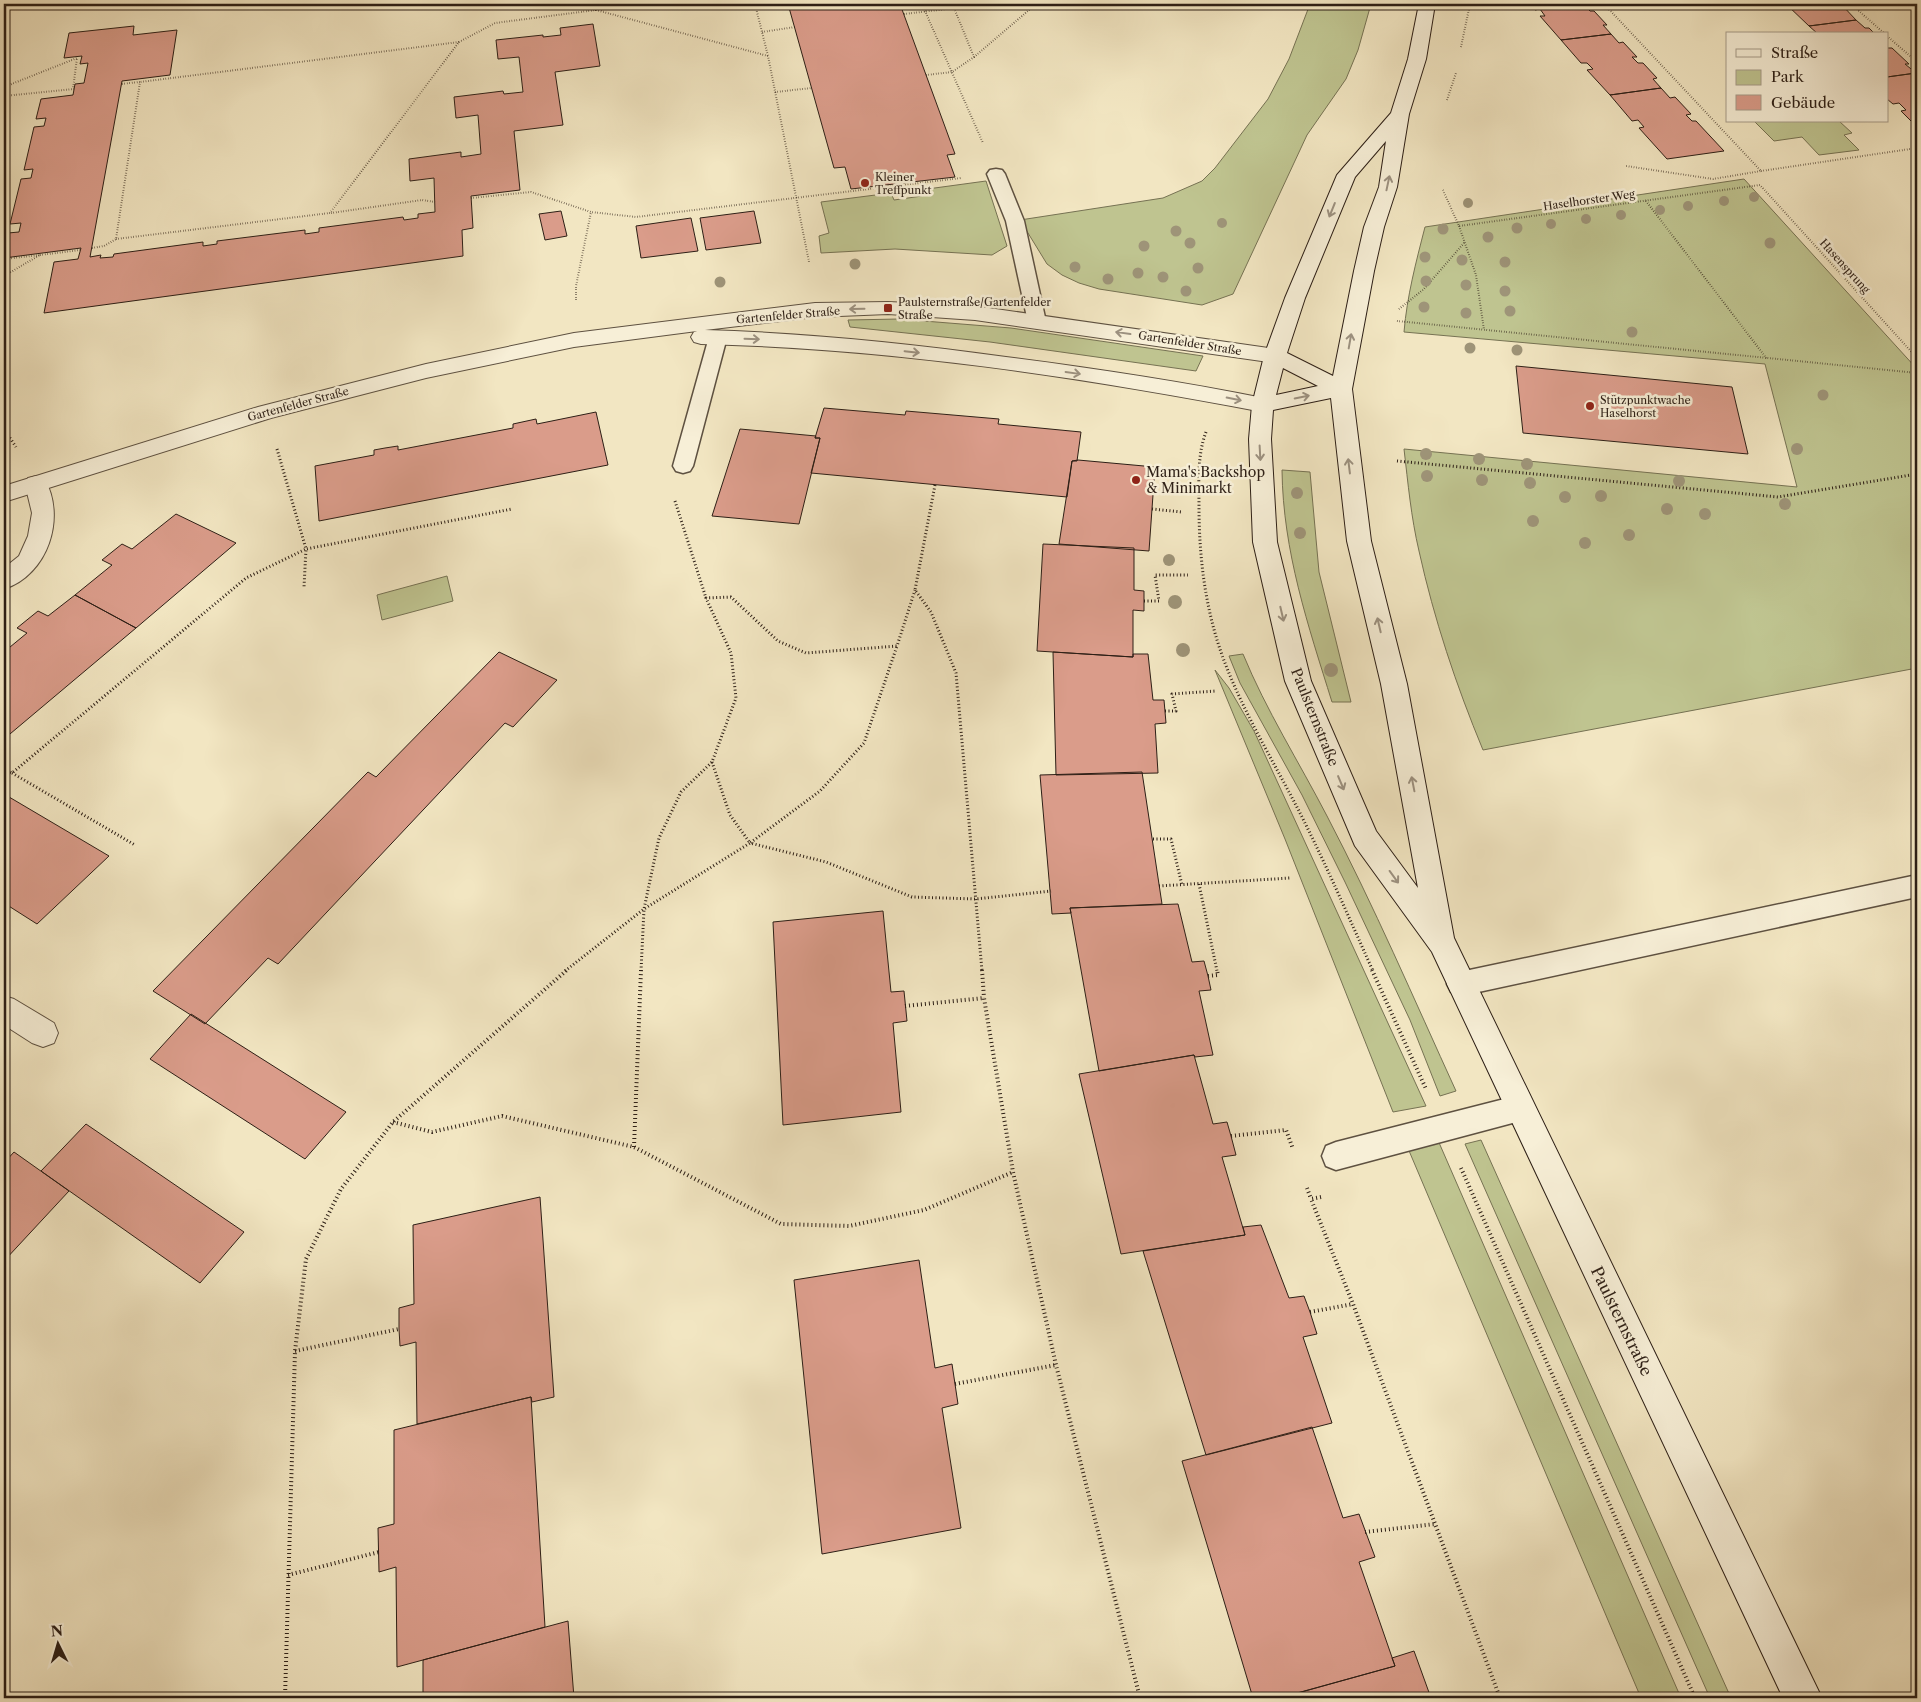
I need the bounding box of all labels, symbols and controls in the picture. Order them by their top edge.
legend [1726,32,1888,122]
text: Straße [1771,43,1818,62]
text: Park [1771,67,1805,86]
text: Gebäude [1771,93,1835,112]
place label: Kleiner Treffpunkt [875,170,932,197]
one-way arrow [1384,176,1393,192]
marker: Kleiner Treffpunkt [859,177,871,189]
street label: Haselhorster Weg [1542,187,1636,213]
one-way arrow [1327,202,1336,217]
street label: Hasensprung [1817,236,1873,296]
place label: Paulsternstraße/Gartenfelder Straße [898,295,1051,322]
marker: Paulsternstraße/Gartenfelder Straße [882,302,894,314]
street label: Gartenfelder Straße [735,303,841,327]
one-way arrow [849,304,865,314]
one-way arrow [1115,328,1131,338]
street label: Gartenfelder Straße [1137,328,1243,358]
one-way arrow [1346,333,1356,349]
one-way arrow [744,334,760,343]
one-way arrow [904,347,920,357]
one-way arrow [1065,368,1081,378]
street label: Gartenfelder Straße [246,384,350,424]
one-way arrow [1293,392,1309,401]
place label: Stützpunktwache Haselhorst [1600,393,1691,420]
one-way arrow [1225,395,1241,404]
marker: Stützpunktwache Haselhorst [1584,400,1596,412]
one-way arrow [1256,445,1265,461]
one-way arrow [1343,458,1353,474]
place label: Mama's Backshop & Minimarkt [1146,463,1265,497]
marker: Mama's Backshop & Minimarkt [1130,474,1142,486]
one-way arrow [1278,605,1287,621]
one-way arrow [1374,617,1383,633]
street label: Paulsternstraße [1287,665,1343,769]
one-way arrow [1337,775,1347,790]
one-way arrow [1407,776,1417,792]
one-way arrow [1388,870,1399,883]
street label: Paulsternstraße [1587,1263,1657,1379]
north arrow [32,1620,82,1670]
text: N [50,1622,64,1641]

